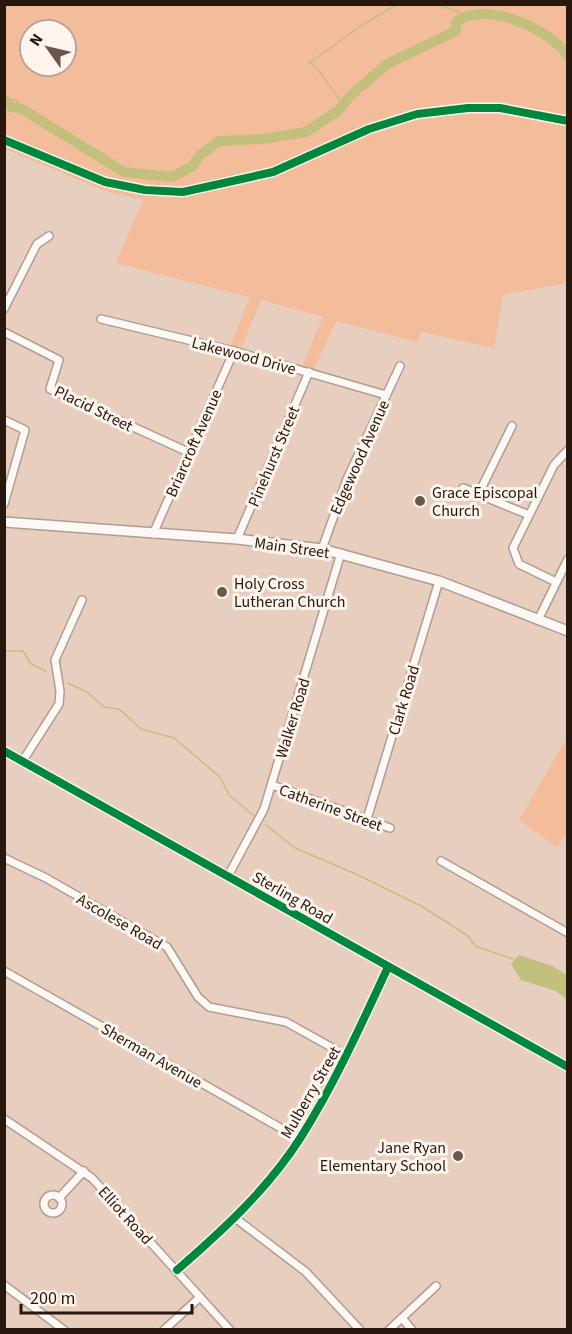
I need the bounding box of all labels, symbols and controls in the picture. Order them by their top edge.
north arrow [18,18,78,78]
text: N [24,30,48,51]
street label: Lakewood Drive [189,331,298,380]
street label: Placid Street [51,380,137,438]
street label: Briarcroft Avenue [160,386,228,501]
street label: Edgewood Avenue [325,397,395,518]
street label: Pinehurst Street [243,402,305,510]
place label: Grace Episcopal Church [432,482,538,522]
marker: Grace Episcopal Church [413,494,427,508]
street label: Main Street [253,532,331,564]
place label: Holy Cross Lutheran Church [234,573,346,613]
marker: Holy Cross Lutheran Church [215,585,229,599]
street label: Clark Road [383,663,425,738]
street label: Walker Road [270,675,316,761]
street label: Catherine Street [276,779,386,837]
street label: Sterling Road [248,866,337,930]
street label: Ascolese Road [73,888,166,955]
street label: Sherman Avenue [97,1018,206,1094]
street label: Mulberry Street [275,1042,347,1143]
place label: Jane Ryan Elementary School [320,1137,446,1177]
marker: Jane Ryan Elementary School [451,1149,465,1163]
street label: Elliot Road [93,1182,157,1250]
scale bar [21,1277,192,1315]
text: 200 m [30,1286,75,1311]

